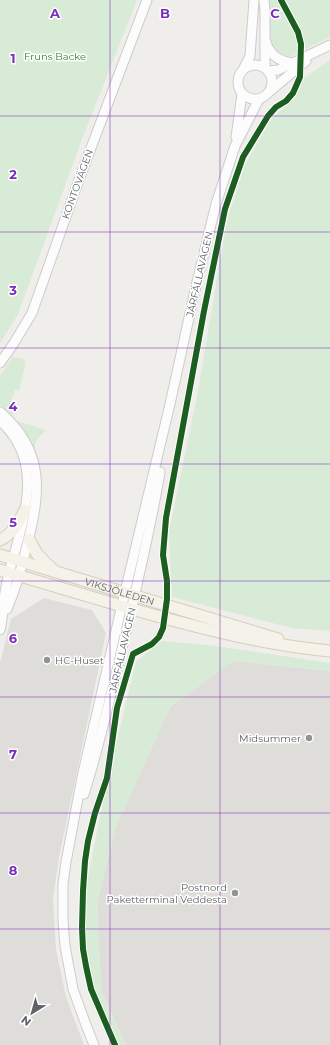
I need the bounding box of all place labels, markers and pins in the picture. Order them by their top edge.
place label: HC-Huset [55,654,104,667]
marker: HC-Huset [42,655,52,665]
place label: Midsummer [239,732,301,745]
marker: Midsummer [304,733,314,743]
place label: Postnord Paketterminal Veddesta [107,881,227,906]
marker: Postnord Paketterminal Veddesta [230,888,240,898]

